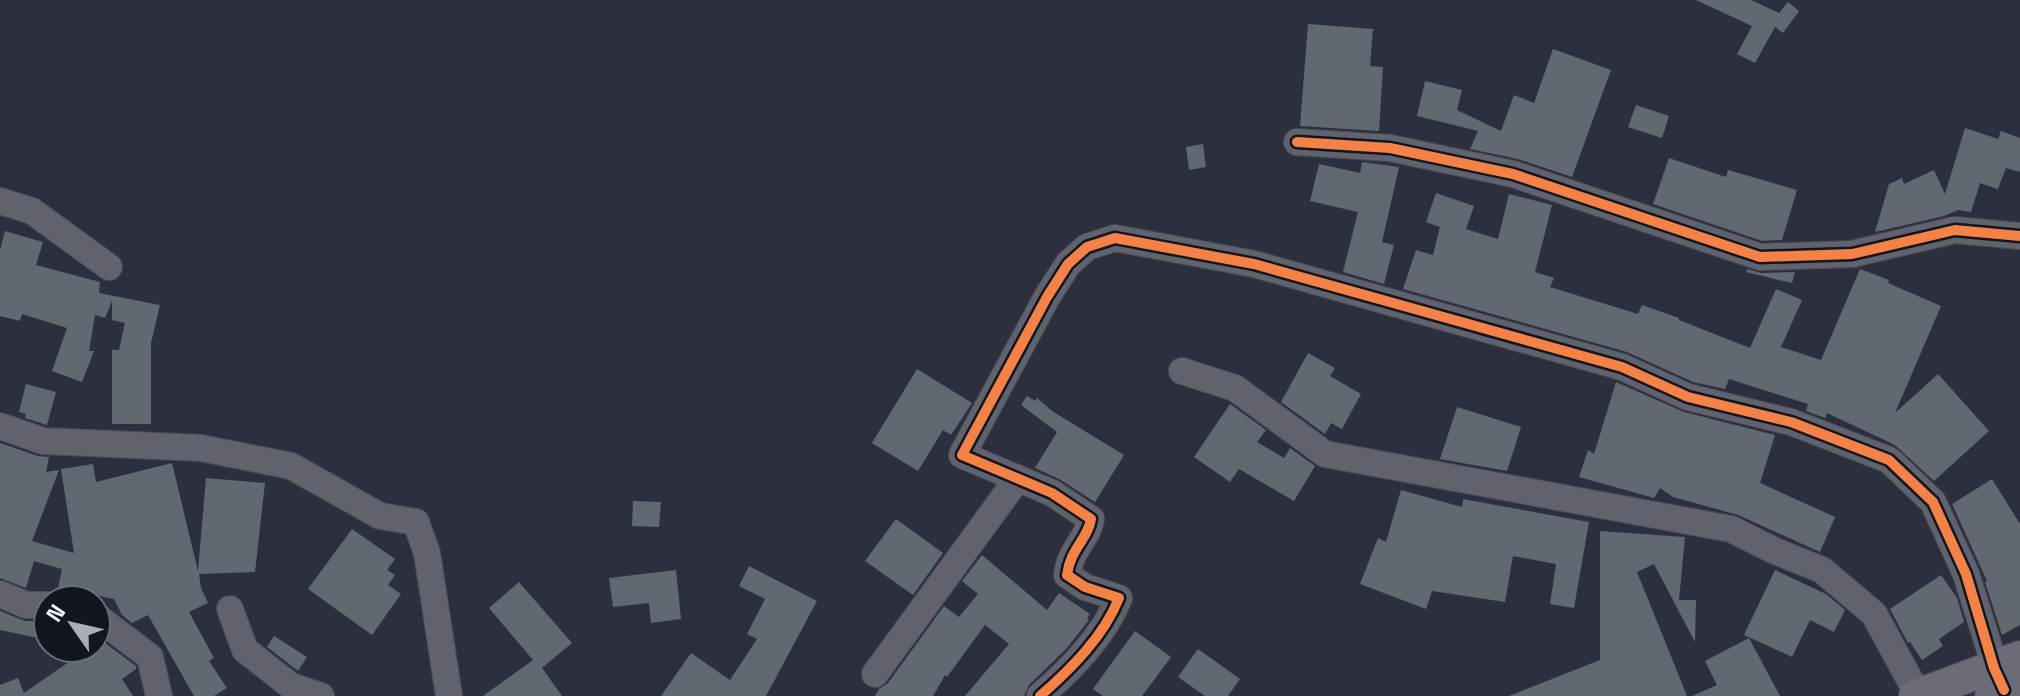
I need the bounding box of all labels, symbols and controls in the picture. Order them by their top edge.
north arrow [32,584,112,664]
text: N [40,599,71,627]

